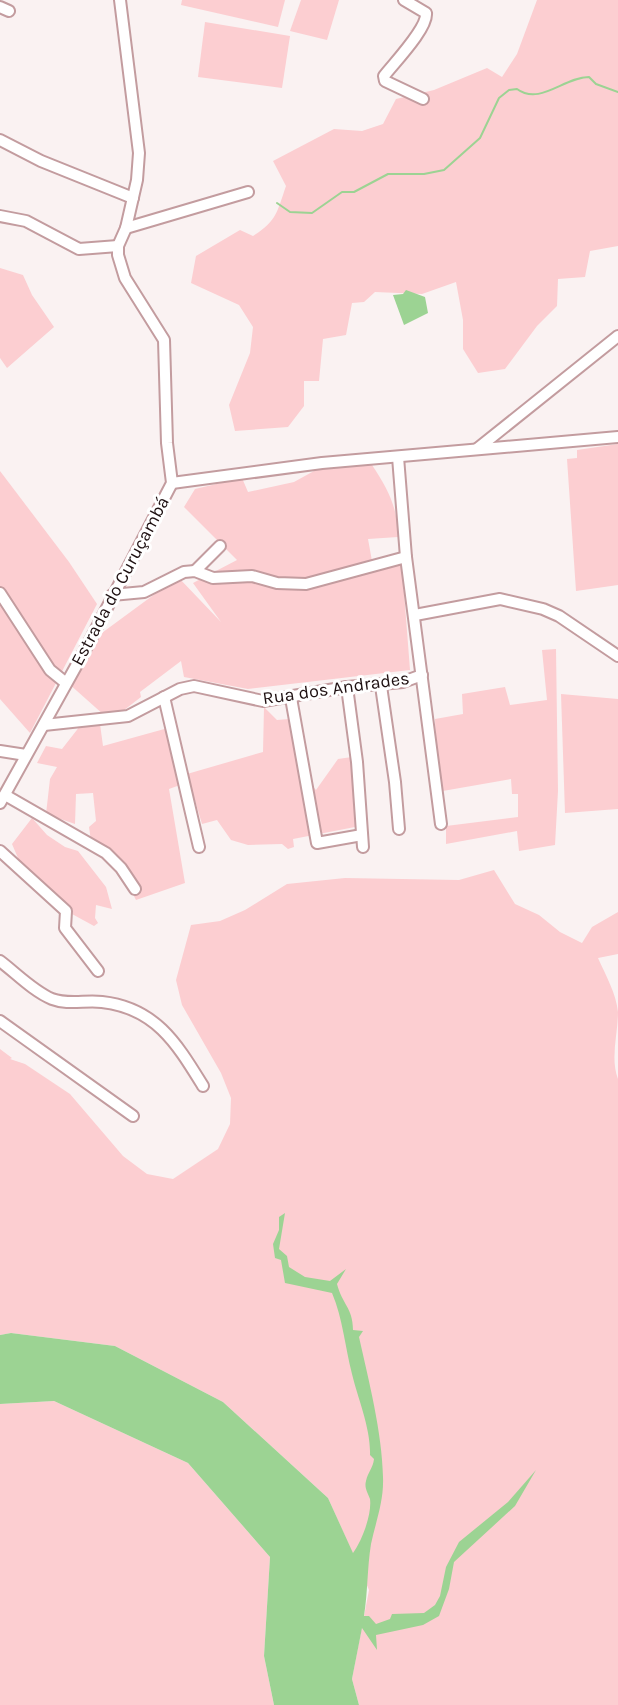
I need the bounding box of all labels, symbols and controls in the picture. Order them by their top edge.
street label: Estrada do Curuçambá [66,493,174,669]
street label: Rua dos Andrades [261,667,411,709]

